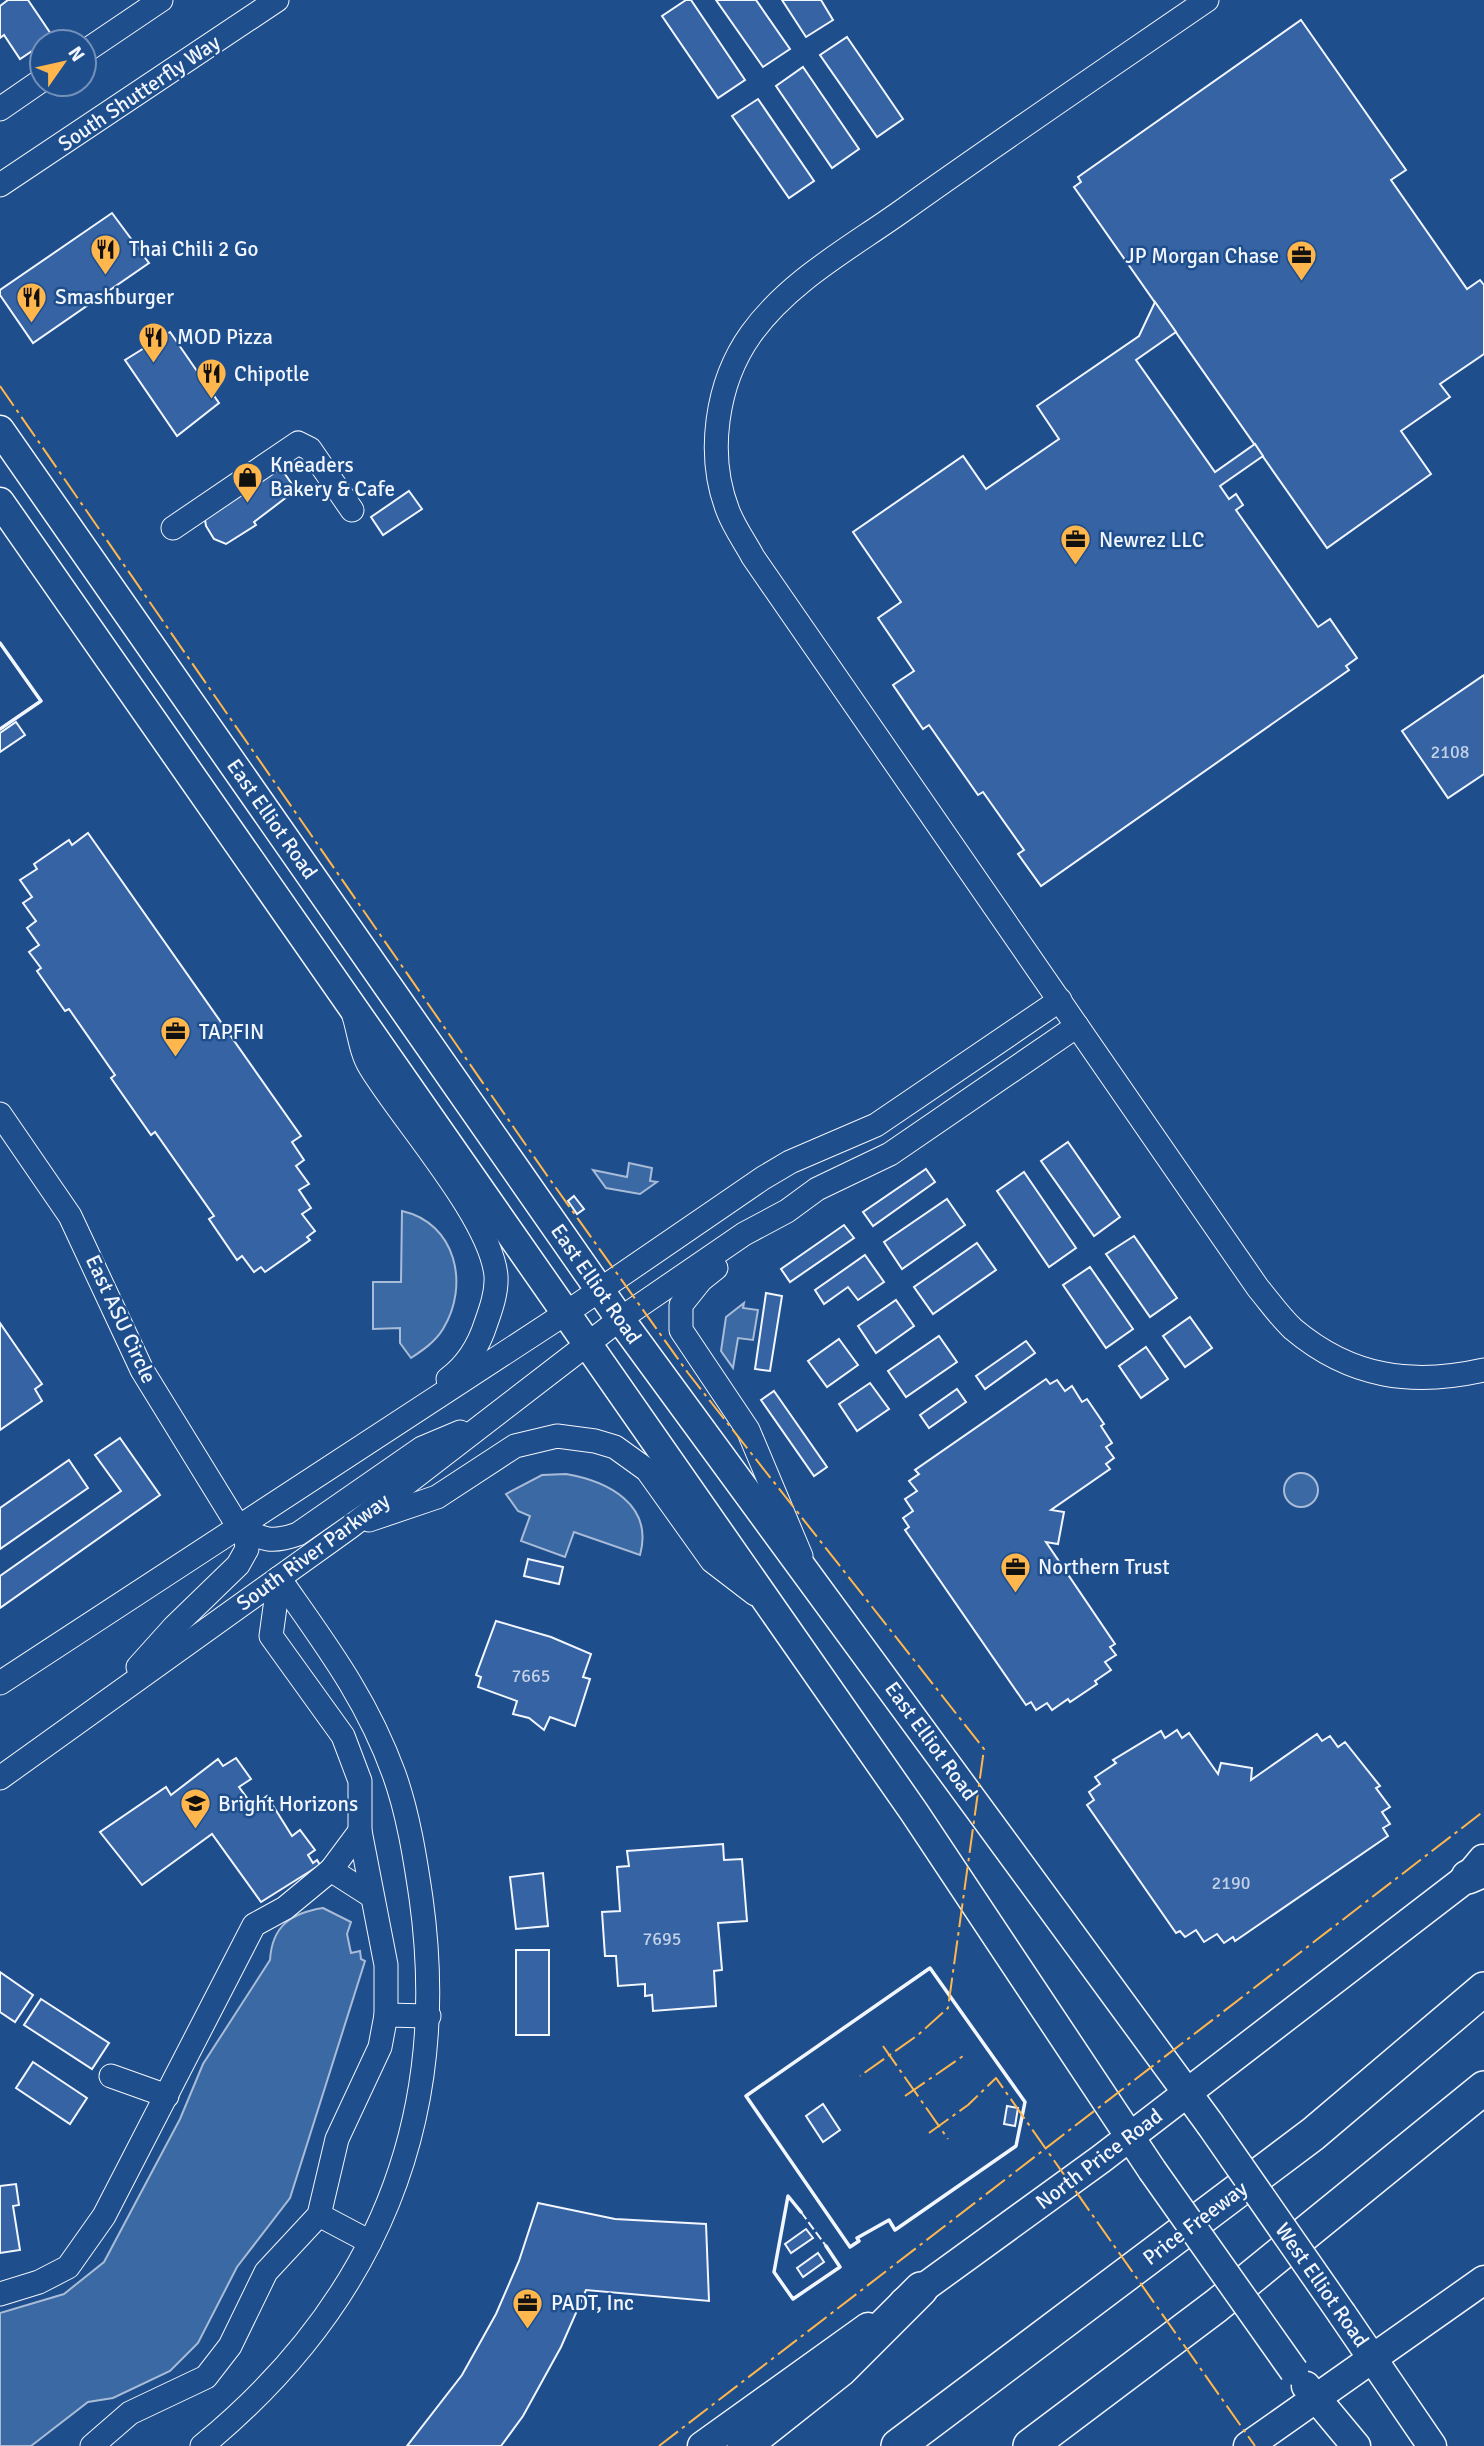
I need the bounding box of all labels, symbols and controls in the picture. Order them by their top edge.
north arrow [28,28,98,98]
street label: South Shutterfly Way [53,29,225,157]
text: N [63,42,90,66]
restaurant icon: Thai Chili 2 Go [89,232,123,276]
place label: Thai Chili 2 Go [129,236,258,262]
office icon: JP Morgan Chase [1285,239,1319,283]
place label: JP Morgan Chase [1125,243,1279,269]
restaurant icon: Smashburger [15,280,49,324]
place label: Smashburger [55,284,174,310]
restaurant icon: MOD Pizza [137,320,171,364]
place label: MOD Pizza [177,324,273,350]
restaurant icon: Chipotle [194,357,228,401]
place label: Chipotle [234,361,309,387]
place label: Kneaders Bakery & Cafe [270,452,395,502]
shop icon: Kneaders Bakery & Cafe [230,460,264,504]
office icon: Newrez LLC [1059,523,1093,567]
place label: Newrez LLC [1099,527,1204,553]
house number: 2108 [1431,741,1469,763]
street label: East Elliot Road [221,754,323,884]
office icon: TAPFIN [159,1015,193,1059]
place label: TAPFIN [199,1019,264,1045]
street label: East Elliot Road [545,1219,647,1349]
street label: East ASU Circle [80,1251,162,1387]
street label: South River Parkway [231,1488,395,1616]
office icon: Northern Trust [998,1550,1032,1594]
place label: Northern Trust [1038,1554,1170,1580]
house number: 7665 [512,1665,550,1687]
street label: East Elliot Road [879,1676,983,1806]
school or university icon: Bright Horizons [178,1787,212,1831]
place label: Bright Horizons [218,1791,358,1817]
house number: 2190 [1212,1872,1250,1894]
house number: 7695 [643,1928,681,1950]
street label: North Price Road [1030,2103,1168,2215]
street label: Price Freeway [1138,2175,1252,2271]
street label: West Elliot Road [1270,2218,1374,2352]
office icon: PADT, Inc [511,2286,545,2330]
place label: PADT, Inc [551,2290,634,2316]

